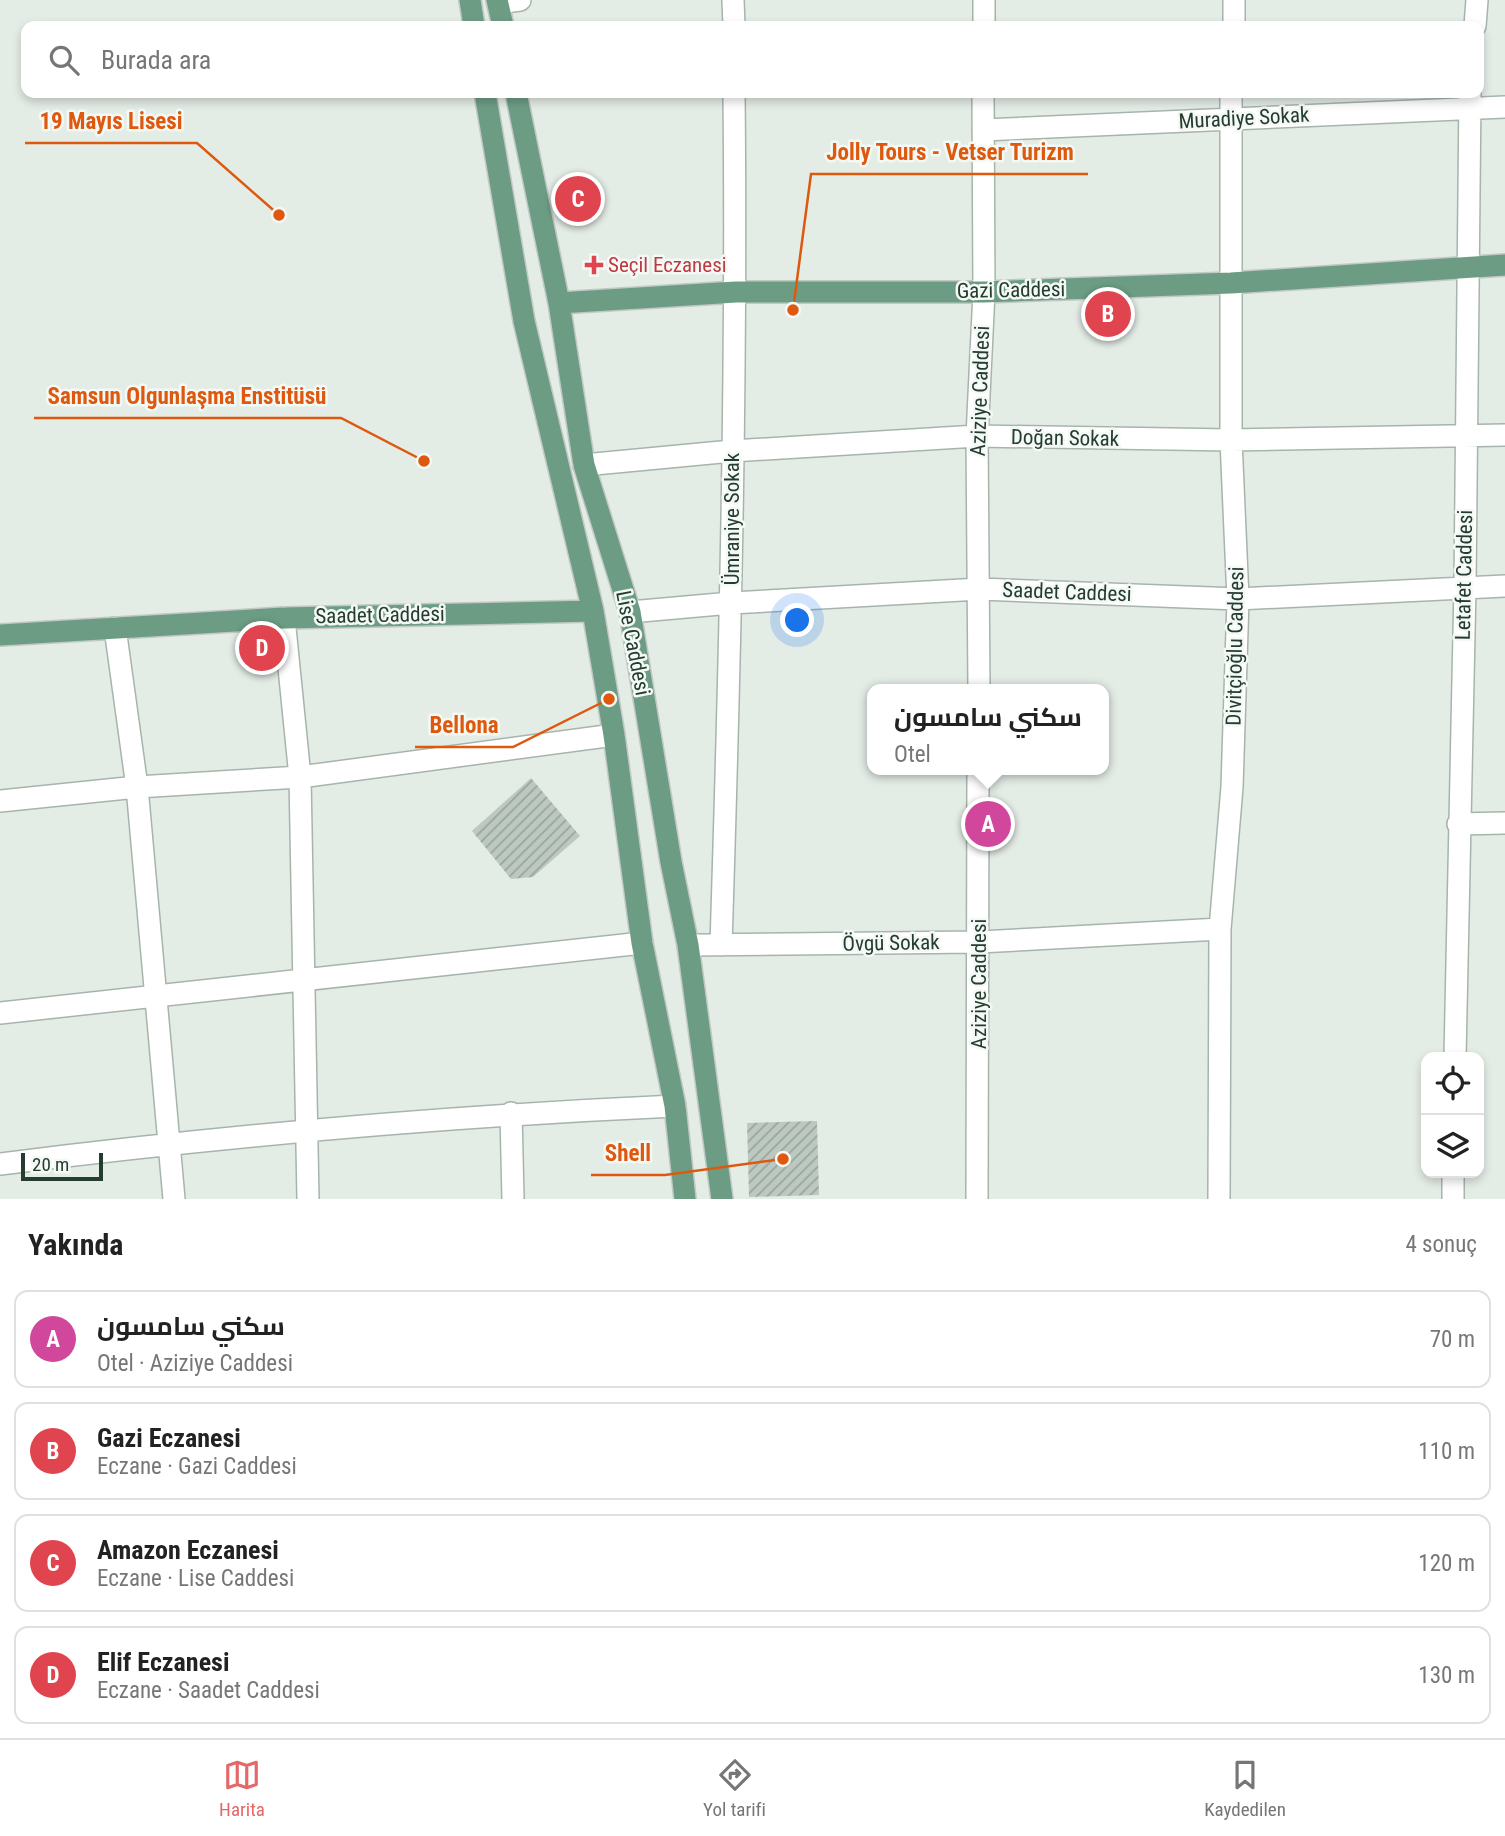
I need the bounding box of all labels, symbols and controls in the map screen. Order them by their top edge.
search box [21,21,1484,98]
icon: search [45,41,83,79]
text: Burada ara [101,45,211,75]
callout: 19 Mayıs Lisesi [25,99,197,143]
street label: Muradiye Sokak [1178,103,1311,133]
text: 19 Mayıs Lisesi [39,108,183,135]
callout: Jolly Tours - Vetser Turizm [811,130,1088,174]
text: Jolly Tours - Vetser Turizm [826,139,1074,166]
pin: C [555,173,601,225]
place label: Seçil Eczanesi [608,253,727,277]
marker: Seçil Eczanesi [586,257,602,273]
street label: Gazi Caddesi [957,277,1065,303]
pin: B [1085,288,1131,340]
street label: Aziziye Caddesi [966,325,994,457]
callout: Samsun Olgunlaşma Enstitüsü [34,374,341,418]
text: Samsun Olgunlaşma Enstitüsü [48,383,326,410]
street label: Doğan Sokak [1011,425,1120,451]
street label: Ümraniye Sokak [720,452,744,585]
street label: Letafet Caddesi [1451,510,1477,640]
street label: Divitçioğlu Caddesi [1222,566,1248,726]
street label: Saadet Caddesi [1002,578,1132,606]
street label: Lise Caddesi [611,589,655,697]
street label: Saadet Caddesi [315,602,445,628]
your location [780,603,814,637]
pin: D [239,622,285,674]
popup [867,684,1109,775]
text: سكني سامسون [894,702,1082,732]
callout: Bellona [415,703,513,747]
text: Bellona [429,712,499,739]
text: Otel [894,741,931,768]
pin: A [965,798,1011,850]
street label: Aziziye Caddesi [967,919,991,1049]
street label: Övgü Sokak [842,930,940,956]
map controls [1421,1052,1484,1178]
button: locate [1421,1052,1484,1115]
button: layers [1421,1115,1484,1178]
callout: Shell [591,1131,665,1175]
text: Shell [605,1140,651,1167]
scale bar [21,1150,103,1182]
text: 20 m [32,1153,69,1176]
text: Yakında [28,1227,123,1262]
text: 4 sonuç [1405,1231,1477,1258]
text: سكني سامسون [97,1311,285,1341]
text: A [46,1326,60,1353]
text: 70 m [1430,1326,1475,1353]
text: Otel · Aziziye Caddesi [97,1350,293,1377]
text: Gazi Eczanesi [97,1423,241,1453]
text: B [47,1438,59,1465]
text: 110 m [1418,1438,1475,1465]
text: Eczane · Gazi Caddesi [97,1453,297,1480]
text: Amazon Eczanesi [97,1535,279,1565]
text: C [46,1550,60,1577]
text: 120 m [1418,1550,1475,1577]
text: Eczane · Lise Caddesi [97,1565,294,1592]
text: Elif Eczanesi [97,1647,229,1677]
text: D [47,1662,60,1689]
text: 130 m [1418,1662,1475,1689]
text: Eczane · Saadet Caddesi [97,1677,320,1704]
tab: Harita [219,1756,265,1821]
tab: Yol tarifi [703,1756,766,1821]
tab: Kaydedilen [1204,1756,1286,1821]

